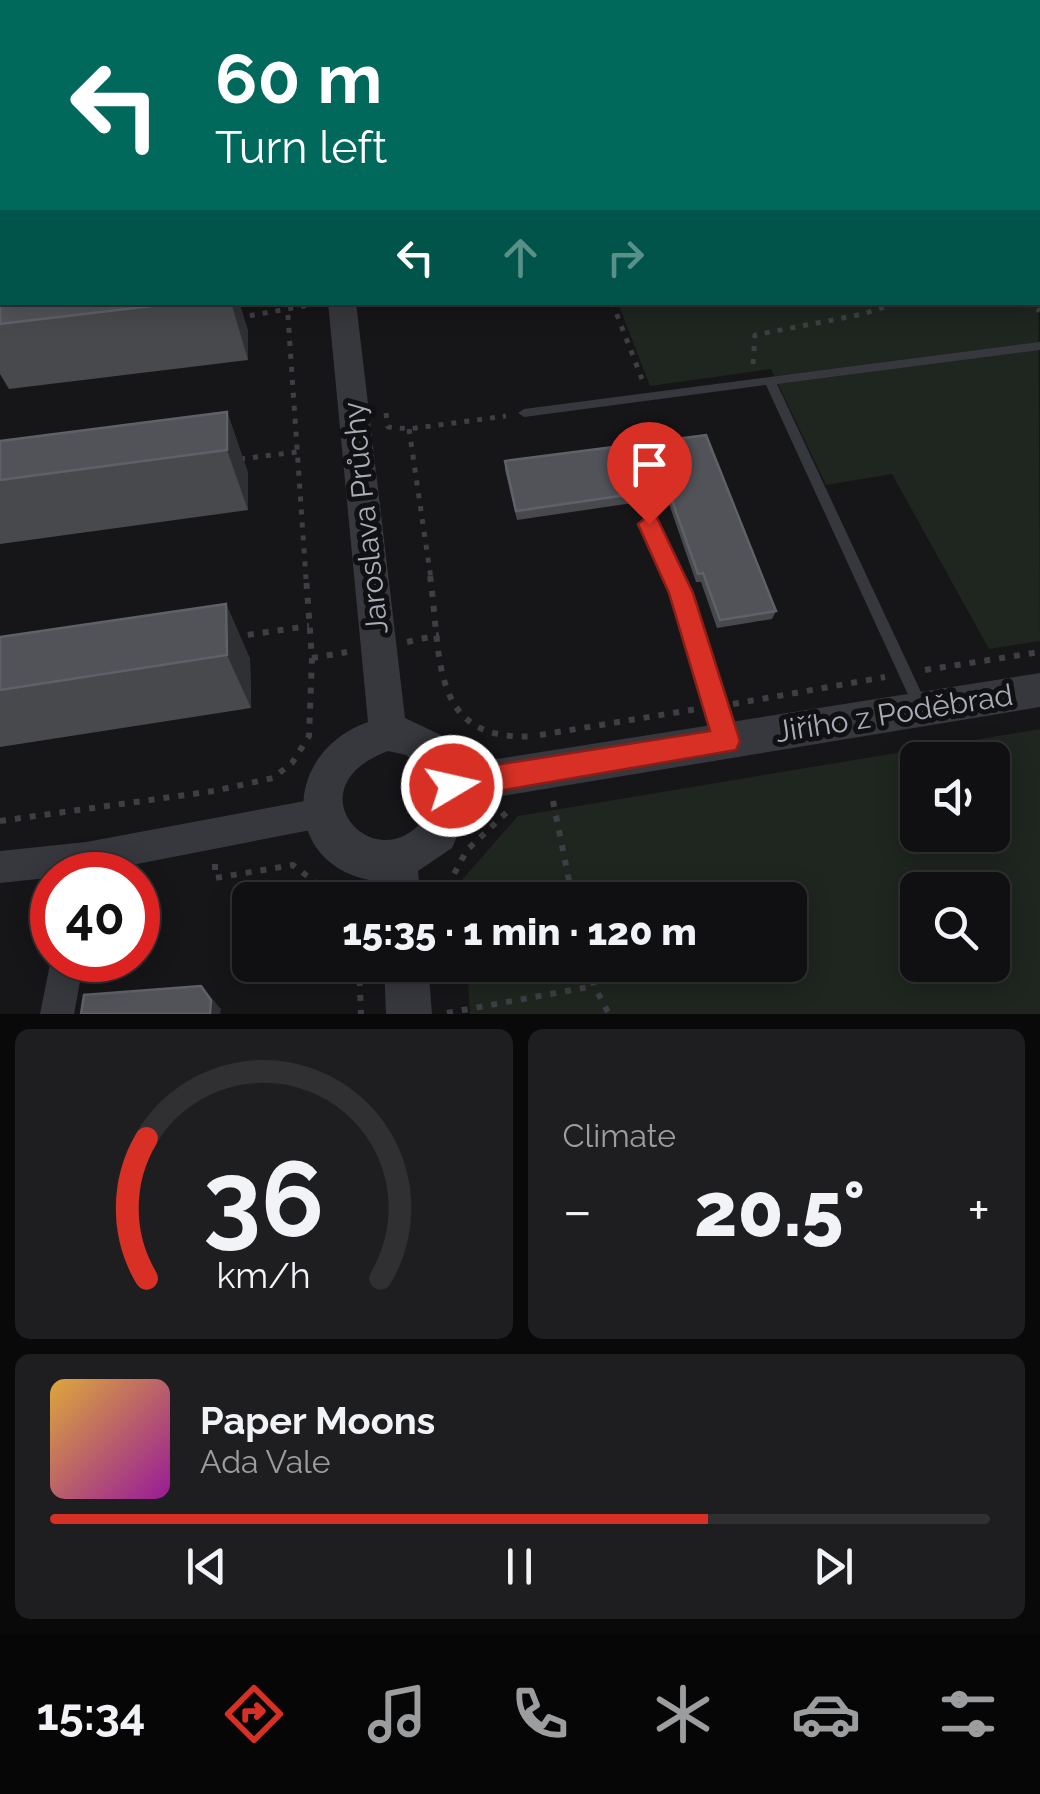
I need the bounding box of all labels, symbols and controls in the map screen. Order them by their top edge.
text: 60 m [215,37,382,119]
icon: left [50,40,180,170]
text: Turn left [215,121,387,174]
icon: left [388,230,443,285]
icon: ahead [493,230,548,285]
icon: right [598,230,653,285]
street label: Jaroslava Průchy [335,400,395,636]
pin [607,422,692,525]
icon: arrive [622,437,677,492]
street label: Jiřího z Poděbrad [773,677,1015,749]
position arrow [400,734,504,838]
map controls [900,742,1010,982]
button: sound [900,742,1010,852]
speed limit sign: 40 [30,852,160,982]
button: search [900,872,1010,982]
text: 15:35 · 1 min · 120 m [342,909,697,954]
text: Climate [563,1117,676,1154]
text: 36 [203,1138,324,1260]
text: 20.5° [694,1165,865,1254]
text: − [563,1178,592,1243]
text: + [967,1178,990,1243]
text: km/h [217,1254,311,1296]
text: Paper Moons [200,1398,435,1443]
text: Ada Vale [200,1443,331,1480]
icon: previous [179,1539,234,1594]
icon: pause [492,1539,547,1594]
icon: next [806,1539,861,1594]
icon: directions [219,1679,289,1749]
icon: music [362,1679,432,1749]
icon: phone [505,1679,575,1749]
icon: climate [648,1679,718,1749]
icon: car [791,1679,861,1749]
icon: filters [933,1679,1003,1749]
text: 15:34 [36,1688,146,1741]

